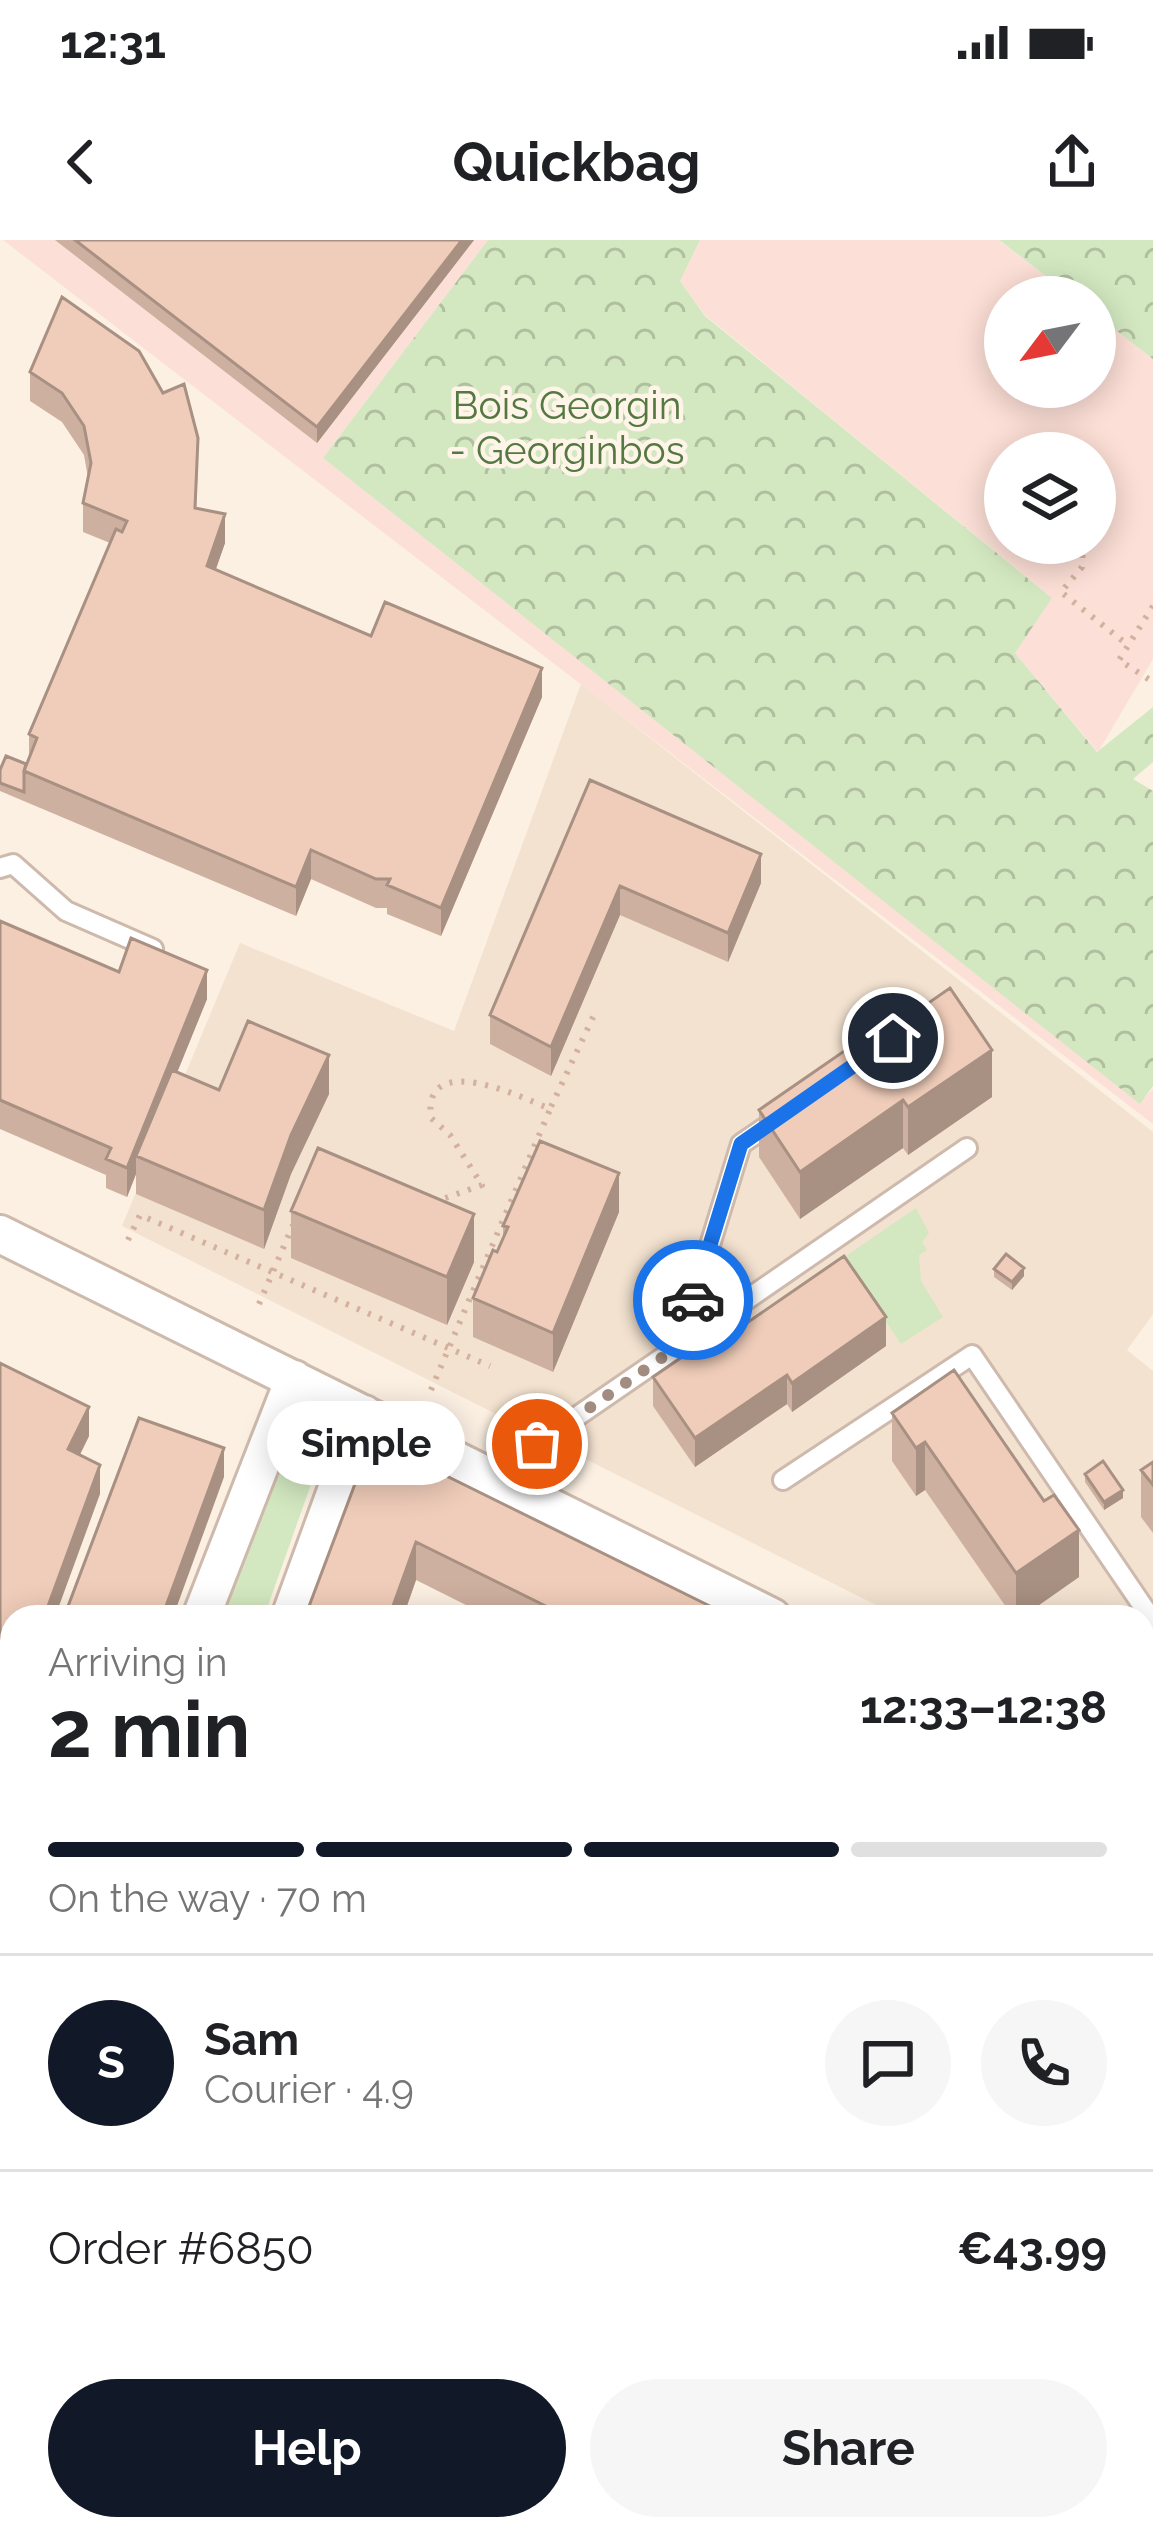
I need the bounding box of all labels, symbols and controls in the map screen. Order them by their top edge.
text: 12:31 [60,16,166,69]
icon: back [48,129,114,195]
icon: share [1039,129,1105,195]
text: Quickbag [453,130,700,194]
north arrow [984,276,1116,408]
map controls [984,276,1116,564]
park label: Bois Georgin - Georginbos [449,382,685,473]
button: layers [984,432,1116,564]
pin [842,987,944,1089]
icon: home [860,1005,926,1071]
courier [633,1240,753,1360]
icon: car [660,1267,726,1333]
pin [486,1393,588,1495]
callout: Simple [267,1402,465,1486]
icon: bag [504,1411,570,1477]
text: Simple [301,1420,431,1466]
text: Arriving in [48,1639,228,1685]
text: 12:33–12:38 [860,1681,1107,1734]
text: 2 min [48,1684,250,1775]
text: On the way · 70 m [48,1875,367,1921]
button: chat [825,2000,951,2126]
button: phone [981,2000,1107,2126]
text: Sam [204,2013,299,2066]
text: S [97,2036,125,2089]
text: Courier · 4.9 [204,2066,414,2112]
text: Order #6850 [48,2222,314,2275]
text: €43.99 [957,2222,1107,2275]
button: Help [48,2379,566,2517]
button: Share [590,2379,1107,2517]

